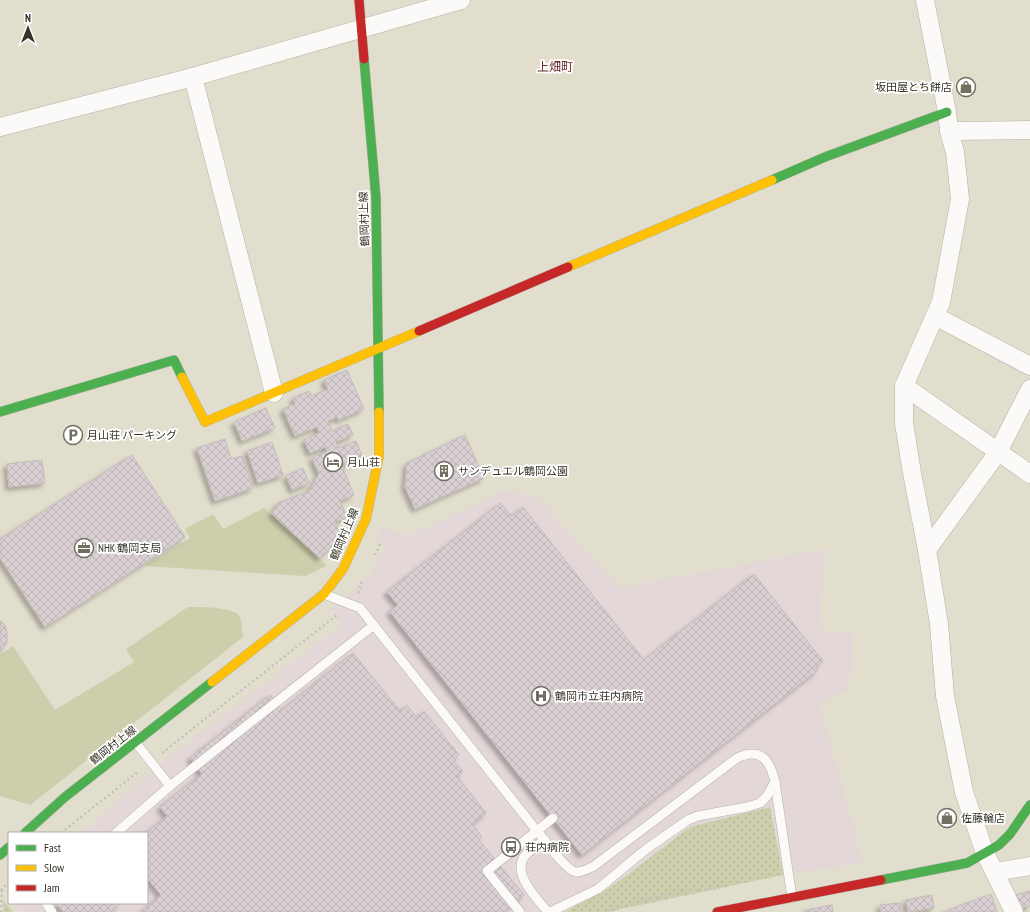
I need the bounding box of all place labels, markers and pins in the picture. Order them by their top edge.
shop icon: 坂田屋とち餅店 [955,76,977,98]
place label: 坂田屋とち餅店 [875,80,952,94]
parking icon: 月山荘 パーキング [62,424,84,446]
place label: 月山荘 パーキング [87,428,177,442]
hotel icon: 月山荘 [322,451,344,473]
place label: 月山荘 [347,455,380,469]
building icon: サンデュエル鶴岡公園 [433,460,455,482]
place label: サンデュエル鶴岡公園 [458,464,568,478]
office icon: NHK 鶴岡支局 [73,537,95,559]
place label: NHK 鶴岡支局 [98,541,161,555]
hospital icon: 鶴岡市立荘内病院 [530,685,552,707]
place label: 鶴岡市立荘内病院 [555,689,643,703]
shop icon: 佐藤輪店 [936,807,958,829]
place label: 佐藤輪店 [961,811,1005,825]
bus stop icon: 荘内病院 [500,836,522,858]
place label: 荘内病院 [525,840,569,854]

